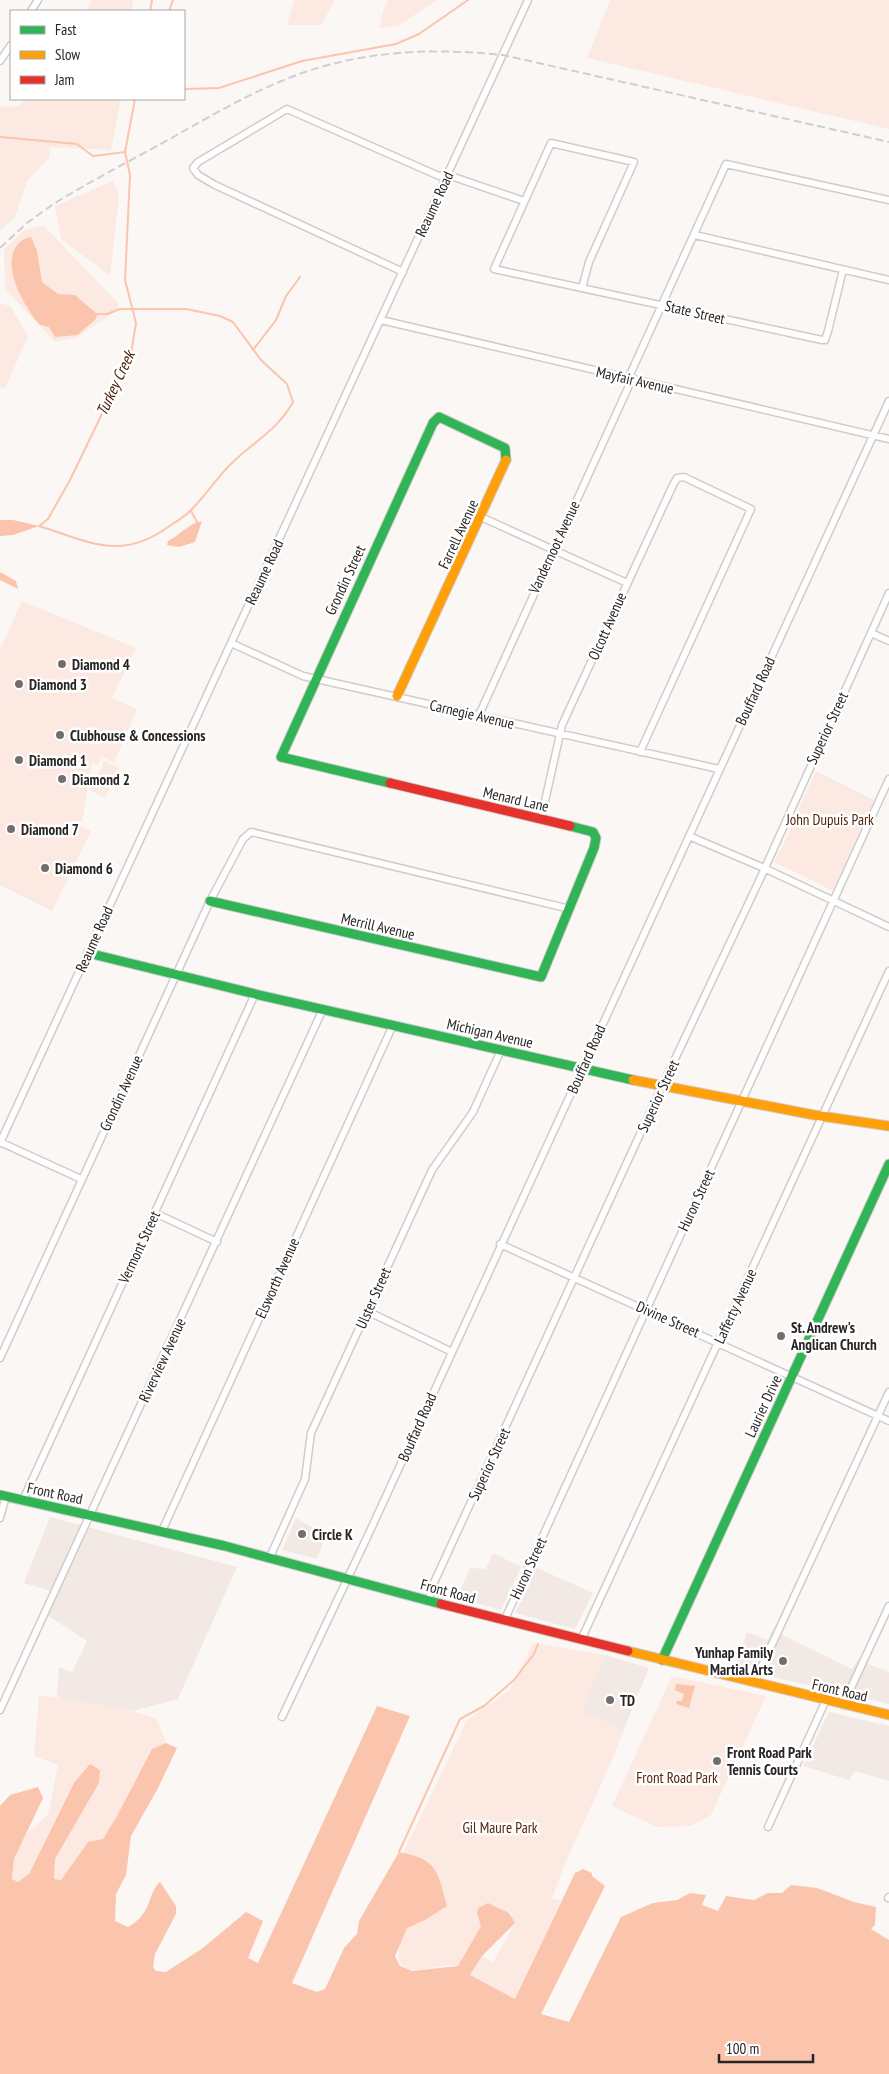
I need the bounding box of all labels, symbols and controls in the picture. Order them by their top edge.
legend [10,10,185,100]
text: Fast [55,20,76,39]
text: Slow [55,45,80,64]
text: Jam [54,70,74,89]
street label: Reaume Road [411,168,457,240]
street label: State Street [663,296,727,328]
water label: Turkey Creek [91,346,139,419]
street label: Mayfair Avenue [594,362,676,398]
street label: Farrell Avenue [434,496,482,572]
street label: Vandernoot Avenue [524,498,584,597]
street label: Reaume Road [241,536,287,608]
street label: Grondin Street [321,542,369,618]
street label: Olcott Avenue [584,589,630,663]
street label: Bouffard Road [731,654,779,728]
place label: Diamond 4 [72,655,130,674]
marker: Diamond 4 [56,658,68,670]
place label: Diamond 3 [29,675,87,694]
marker: Diamond 3 [13,678,25,690]
street label: Superior Street [802,689,852,767]
street label: Carnegie Avenue [428,695,516,733]
place label: Clubhouse & Concessions [70,726,205,745]
marker: Clubhouse & Concessions [54,729,66,741]
place label: Diamond 1 [29,751,87,770]
marker: Diamond 1 [13,754,25,766]
place label: Diamond 2 [72,770,130,789]
marker: Diamond 2 [56,773,68,785]
street label: Menard Lane [481,782,551,816]
park label: John Dupuis Park [785,810,874,829]
place label: Diamond 7 [21,820,79,839]
marker: Diamond 7 [5,823,17,835]
place label: Diamond 6 [55,859,113,878]
marker: Diamond 6 [39,862,51,874]
street label: Reaume Road [71,903,117,975]
street label: Merrill Avenue [339,908,417,944]
street label: Michigan Avenue [445,1014,535,1052]
street label: Bouffard Road [562,1022,610,1096]
street label: Grondin Avenue [95,1052,147,1134]
street label: Superior Street [633,1057,683,1135]
street label: Huron Street [673,1166,719,1234]
street label: Vermont Street [114,1208,164,1287]
street label: Elsworth Avenue [251,1235,303,1321]
street label: Ulster Street [351,1264,395,1332]
street label: Lafferty Avenue [709,1266,761,1346]
street label: Divine Street [633,1297,703,1341]
street label: Riverview Avenue [134,1315,190,1405]
place label: St. Andrew's Anglican Church [790,1318,877,1354]
marker: St. Andrew's Anglican Church [775,1330,787,1342]
street label: Laurier Drive [740,1372,786,1440]
street label: Bouffard Road [393,1390,441,1464]
street label: Superior Street [464,1425,514,1503]
street label: Front Road [26,1478,84,1508]
place label: Circle K [312,1525,353,1544]
marker: Circle K [296,1528,308,1540]
street label: Huron Street [505,1534,551,1602]
street label: Front Road [418,1575,478,1607]
place label: Yunhap Family Martial Arts [694,1643,774,1679]
marker: Yunhap Family Martial Arts [777,1655,789,1667]
street label: Front Road [810,1674,870,1706]
place label: TD [620,1691,635,1710]
marker: TD [604,1694,616,1706]
place label: Front Road Park Tennis Courts [727,1743,812,1779]
marker: Front Road Park Tennis Courts [711,1755,723,1767]
park label: Front Road Park [636,1768,718,1787]
park label: Gil Maure Park [462,1818,538,1837]
scale bar [719,2032,813,2064]
text: 100 m [726,2039,759,2058]

